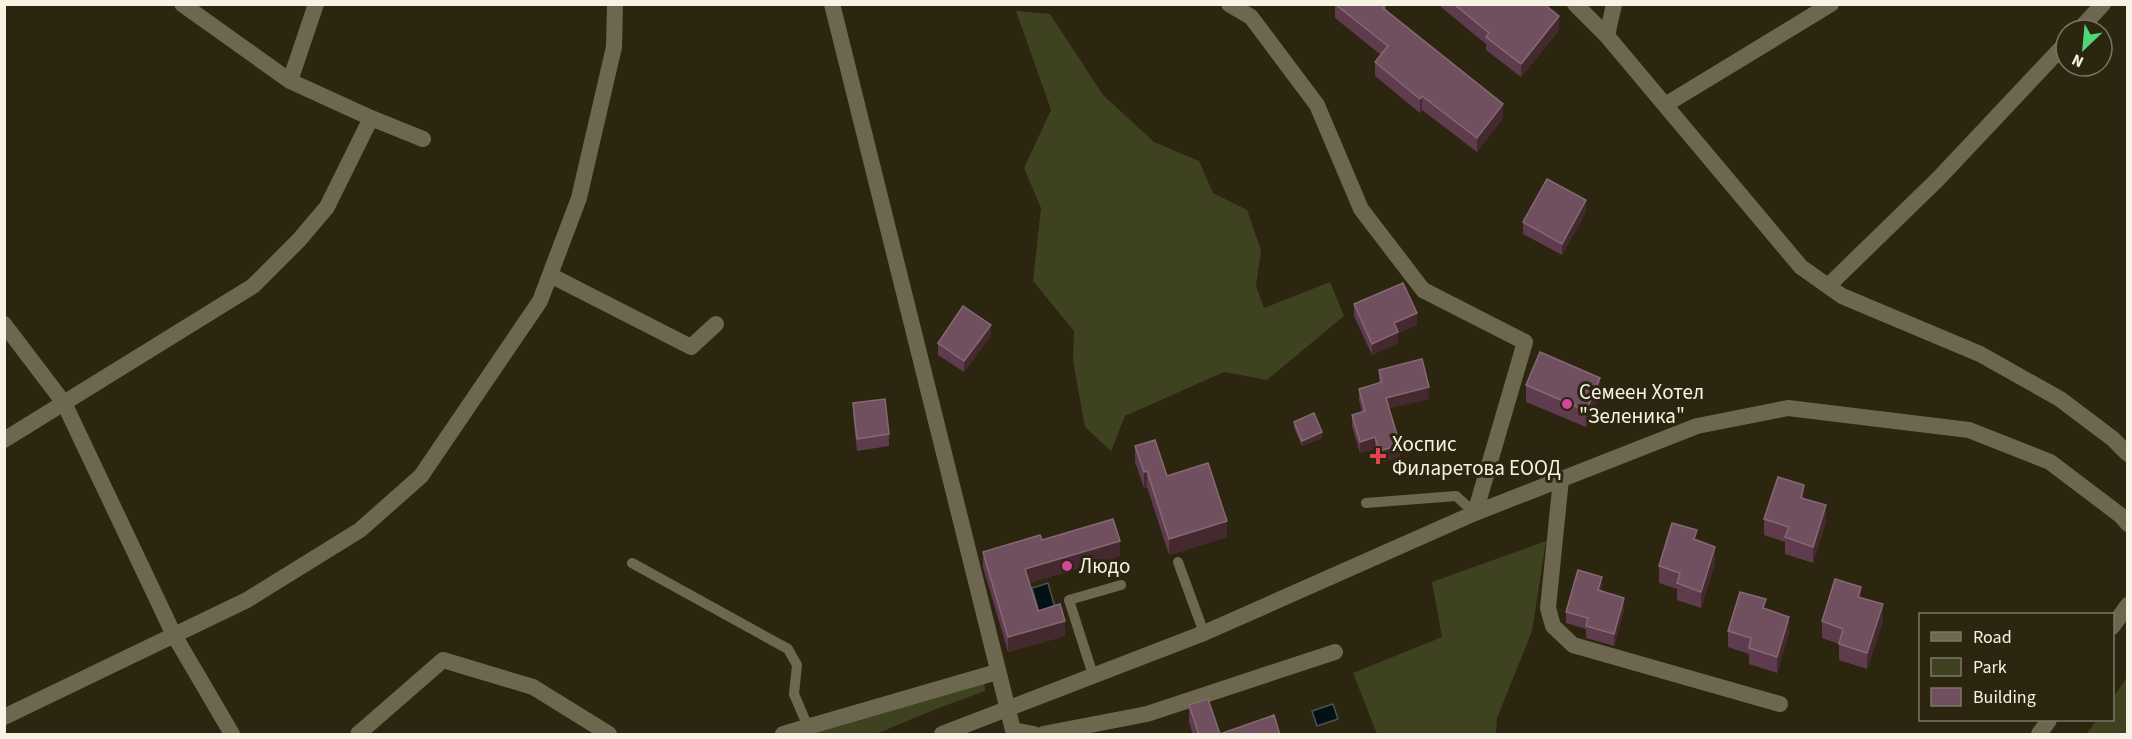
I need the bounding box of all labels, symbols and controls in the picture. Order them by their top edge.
north arrow [2054,18,2114,78]
text: N [2068,48,2087,73]
place label: Семеен Хотел "Зеленика" [1579,377,1704,431]
marker: Семеен Хотел "Зеленика" [1560,397,1574,411]
place label: Хоспис Филаретова ЕООД [1392,429,1561,483]
marker: Хоспис Филаретова ЕООД [1369,447,1387,465]
place label: Людо [1079,551,1130,581]
marker: Людо [1060,559,1074,573]
legend [1919,613,2114,721]
text: Road [1973,625,2012,650]
text: Park [1973,655,2007,680]
text: Building [1973,685,2036,710]

